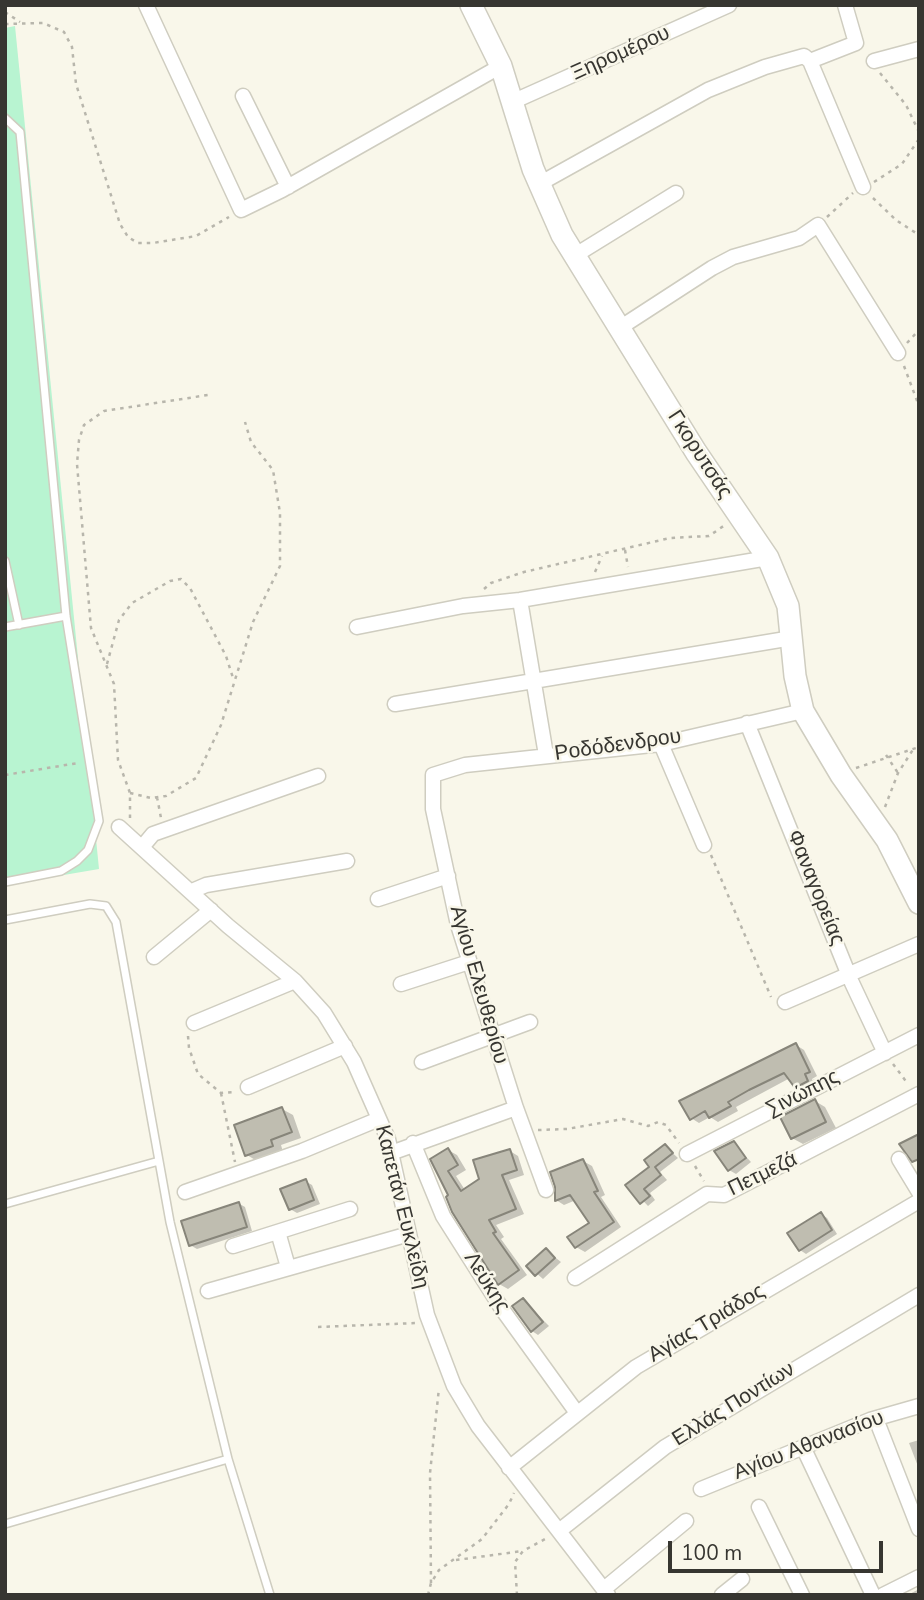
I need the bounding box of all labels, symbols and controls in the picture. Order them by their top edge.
street label: Ξηρομέρου [568,21,674,87]
street label: Γκορυτσάς [661,406,737,504]
street label: Ροδόδενδρου [553,725,683,767]
street label: Φαναγορείας [780,827,850,949]
street label: Αγίου Ελευθερίου [443,903,513,1067]
street label: Σινώπης [762,1065,844,1123]
street label: Καπετάν Ευκλείδη [369,1123,433,1291]
street label: Πετμεζά [724,1147,802,1203]
street label: Λεύκης [458,1248,514,1318]
street label: Αγίας Τριάδος [644,1279,770,1369]
street label: Ελλάς Ποντίων [668,1357,800,1453]
street label: Αγίου Αθανασίου [730,1406,888,1486]
scale bar [672,1526,887,1570]
text: 100 m [681,1539,742,1567]

